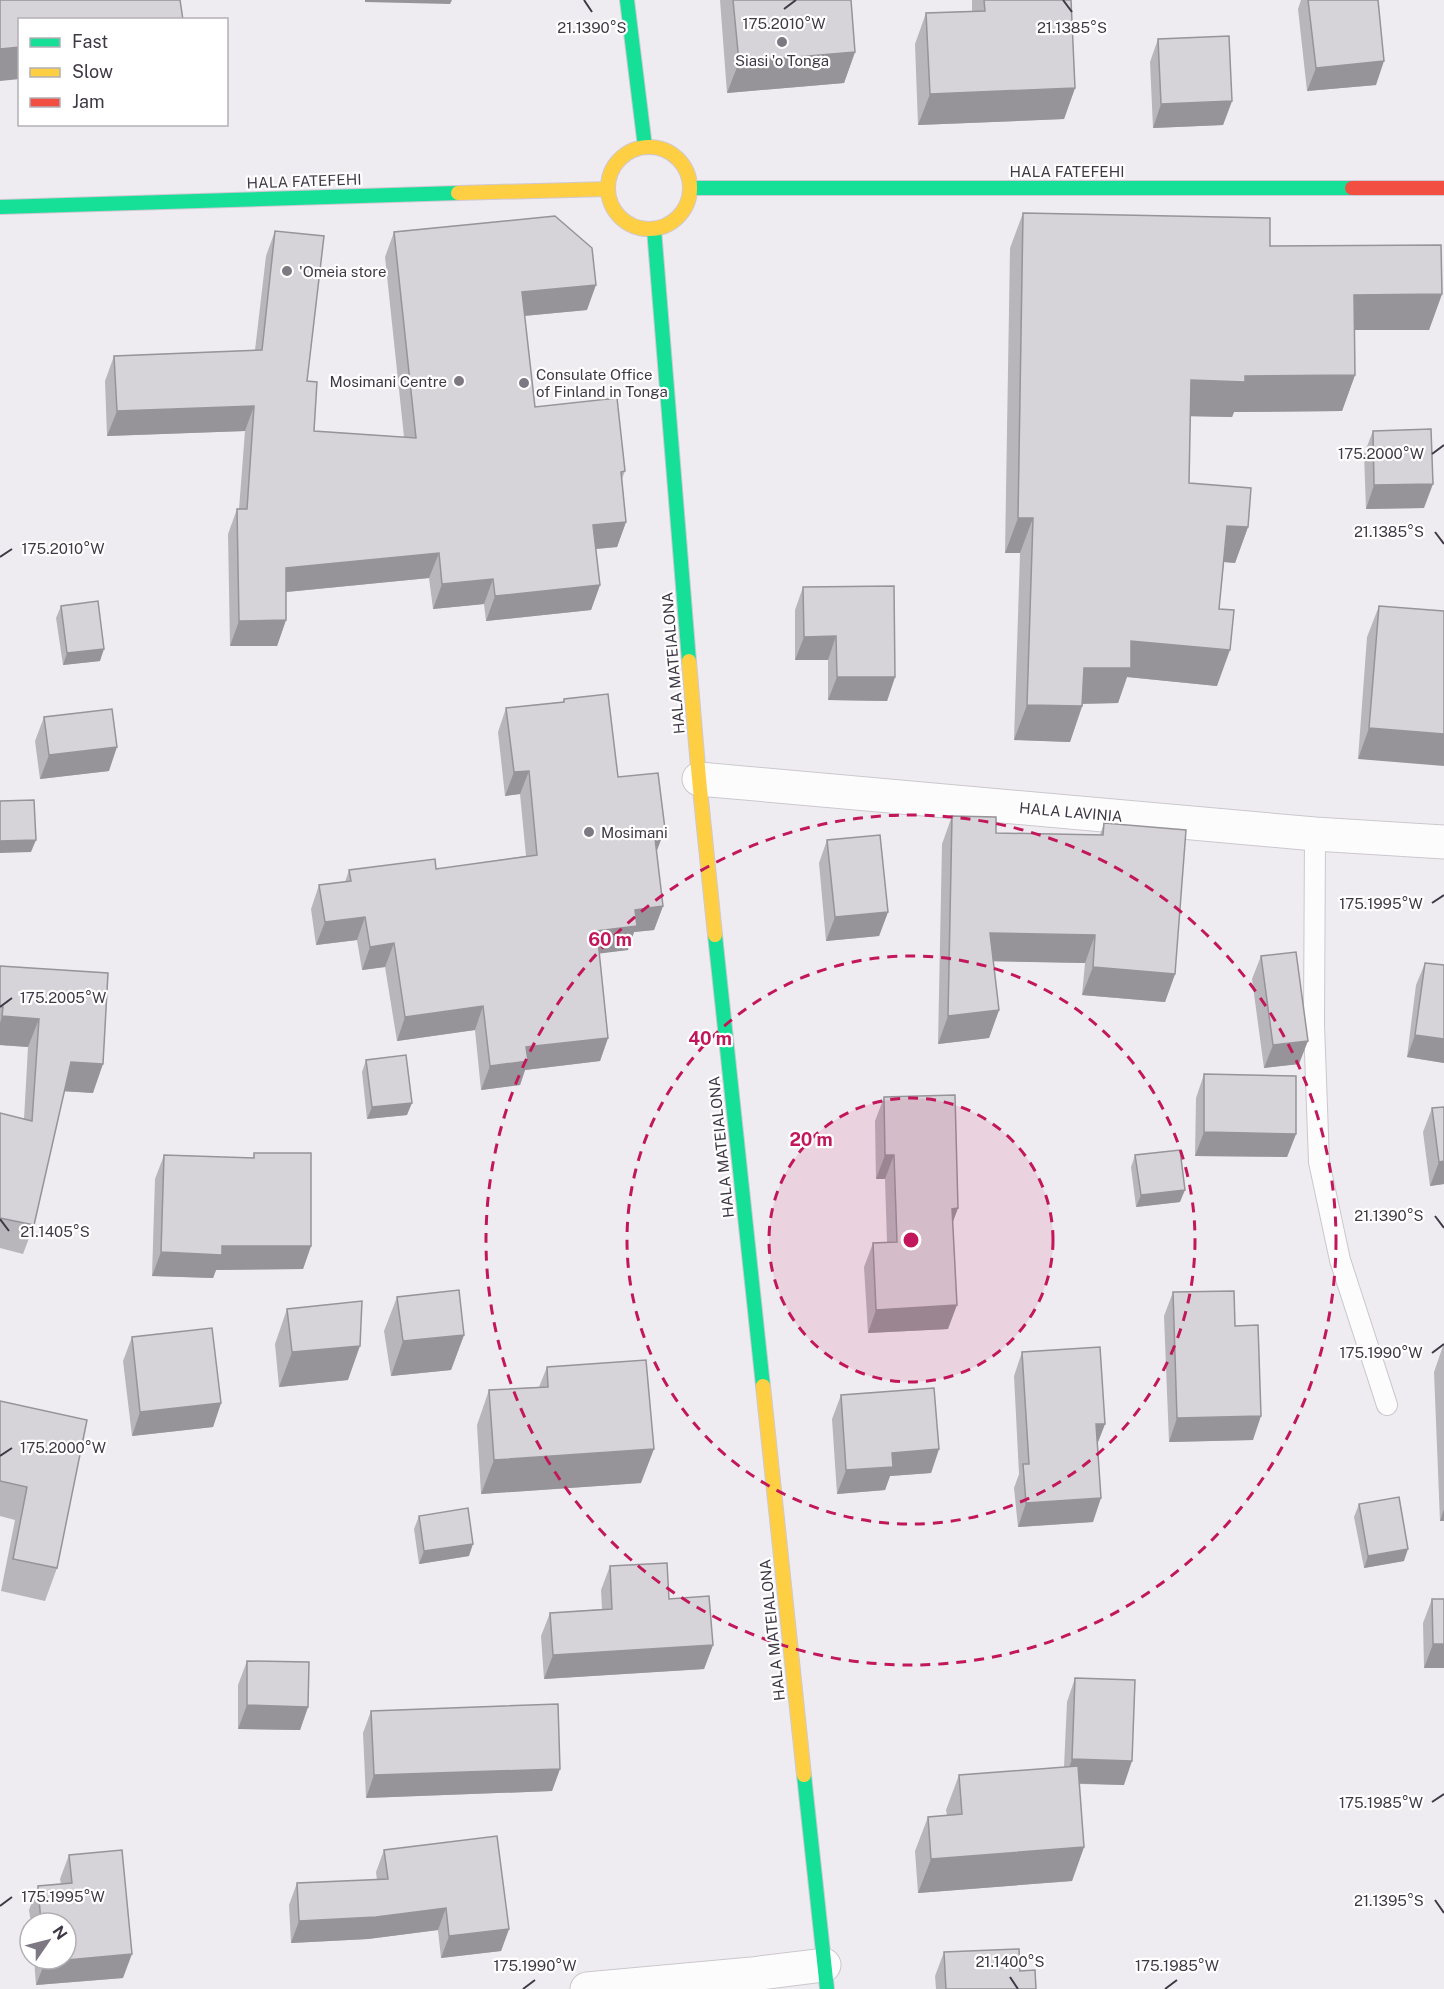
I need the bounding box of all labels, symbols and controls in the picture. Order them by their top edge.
text: 175.2010°W [742,15,826,32]
legend [18,18,228,126]
text: 21.1390°S [557,19,627,36]
text: 21.1385°S [1037,19,1107,36]
text: Fast [72,31,108,52]
marker: Siasi 'o Tonga [775,35,789,49]
place label: Siasi 'o Tonga [735,52,829,69]
text: Slow [72,61,113,82]
text: Jam [72,91,105,112]
street label: HALA FATEFEHI [1010,163,1124,180]
street label: HALA FATEFEHI [246,170,362,192]
place label: 'Omeia store [299,263,387,280]
marker: 'Omeia store [280,264,294,278]
place label: Consulate Office of Finland in Tonga [536,366,668,400]
place label: Mosimani Centre [330,373,447,390]
marker: Mosimani Centre [452,374,466,388]
marker: Consulate Office of Finland in Tonga [517,376,531,390]
text: 175.2000°W [1338,445,1424,462]
text: 21.1385°S [1354,523,1424,540]
text: 175.2010°W [21,540,105,557]
street label: HALA MATEIALONA [658,591,688,735]
street label: HALA LAVINIA [1019,799,1124,825]
place label: Mosimani [601,824,668,841]
marker: Mosimani [582,825,596,839]
text: 175.1995°W [1339,895,1423,912]
text: 60 m [588,929,632,950]
text: 175.2005°W [20,989,106,1006]
text: 40 m [688,1028,732,1049]
street label: HALA MATEIALONA [705,1075,737,1219]
text: 20 m [789,1129,833,1150]
text: 21.1390°S [1354,1207,1424,1224]
text: 21.1405°S [20,1223,90,1240]
centre of rings [901,1230,921,1250]
text: 175.1990°W [1339,1344,1423,1361]
text: 175.2000°W [20,1439,106,1456]
street label: HALA MATEIALONA [756,1558,788,1702]
text: 175.1985°W [1339,1794,1423,1811]
text: 175.1995°W [21,1888,105,1905]
text: 21.1395°S [1354,1892,1424,1909]
north arrow [18,1911,78,1971]
text: N [49,1922,71,1943]
text: 21.1400°S [975,1953,1045,1970]
text: 175.1990°W [493,1957,577,1974]
text: 175.1985°W [1135,1957,1219,1974]

